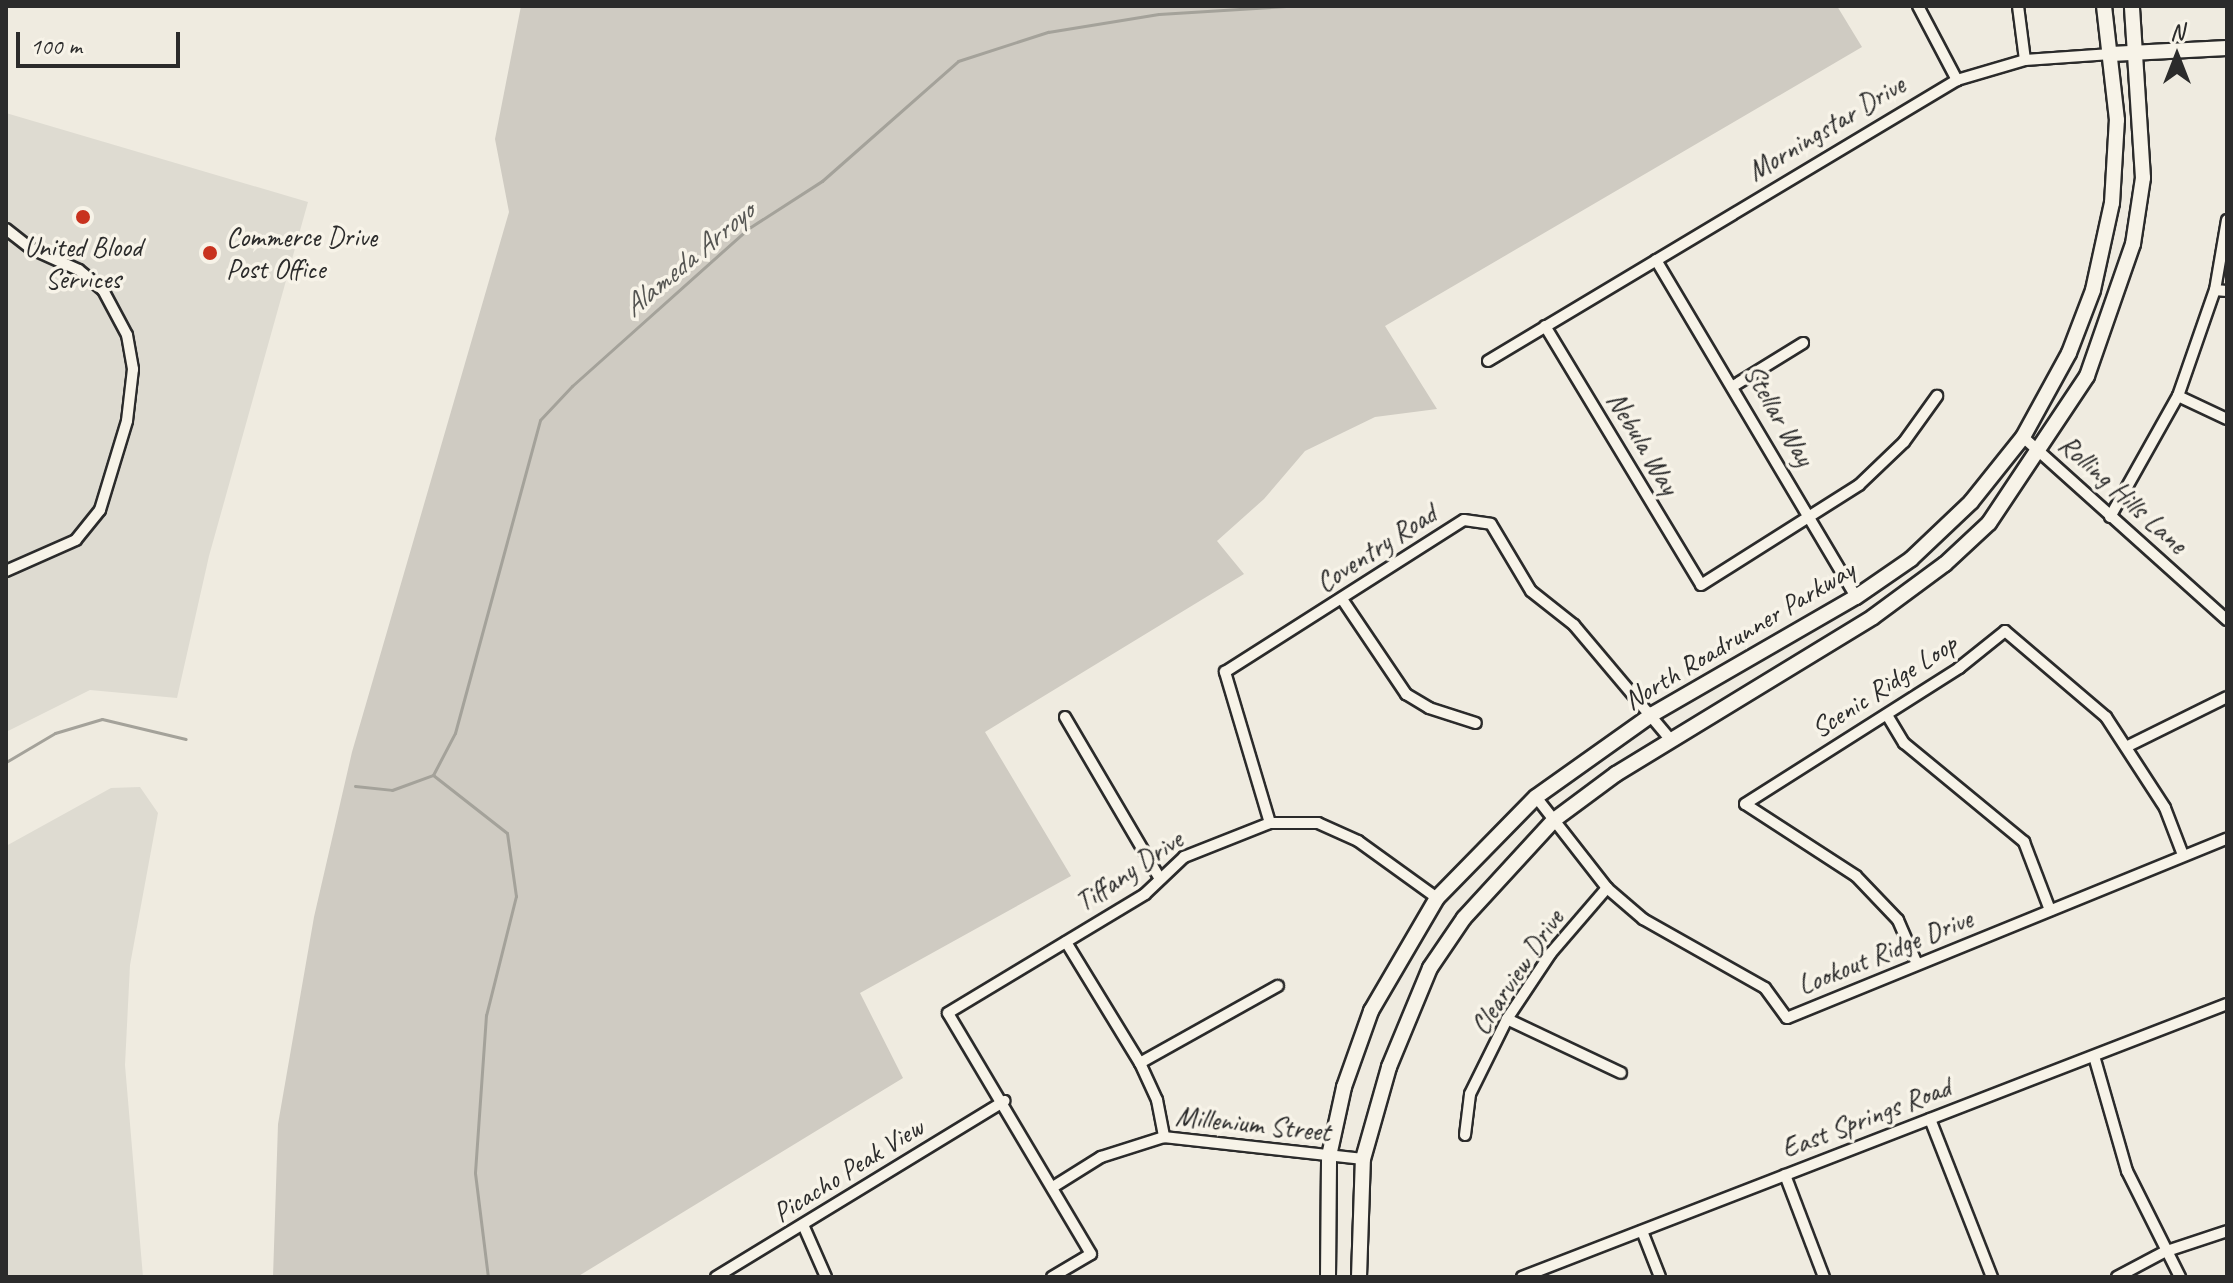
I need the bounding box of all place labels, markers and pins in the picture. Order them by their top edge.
marker: United Blood Services [74,208,92,226]
place label: Commerce Drive Post Office [226,220,377,286]
place label: United Blood Services [24,230,142,296]
marker: Commerce Drive Post Office [201,244,219,262]

